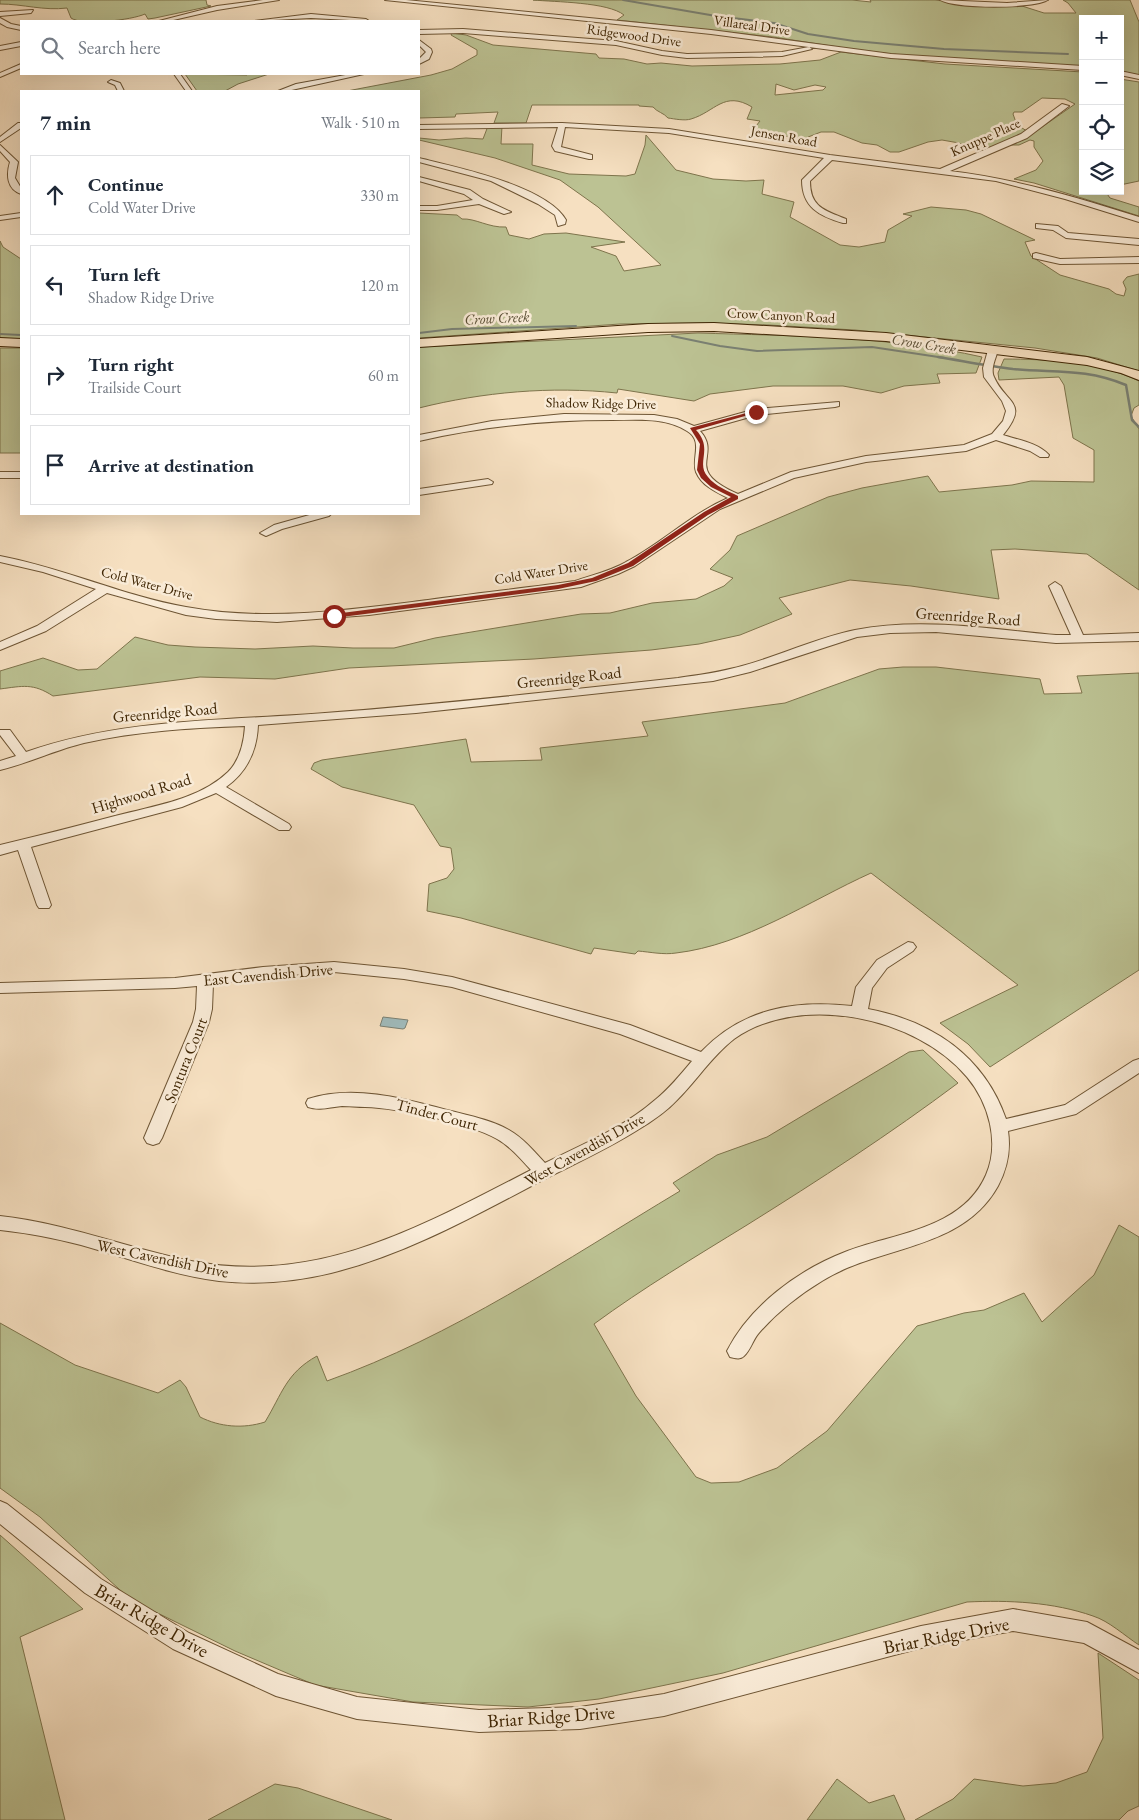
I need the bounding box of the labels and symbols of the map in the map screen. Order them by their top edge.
street label: Villareal Drive [713,11,792,39]
street label: Ridgewood Drive [586,19,683,51]
street label: Knuppe Place [947,113,1023,160]
street label: Jensen Road [748,121,819,151]
street label: Crow Canyon Road [726,303,836,327]
water label: Crow Creek [464,306,530,329]
water label: Crow Creek [890,329,958,358]
street label: Shadow Ridge Drive [546,393,657,413]
route end [745,401,768,424]
street label: Cold Water Drive [493,556,589,588]
street label: Cold Water Drive [99,562,195,604]
street label: Greenridge Road [915,602,1022,631]
route start [323,605,346,628]
street label: Greenridge Road [516,661,623,693]
street label: Greenridge Road [112,697,219,728]
street label: Highwood Road [89,768,194,819]
street label: East Cavendish Drive [202,958,334,991]
street label: Sontura Court [159,1014,212,1106]
street label: Tinder Court [394,1093,480,1136]
street label: West Cavendish Drive [520,1108,648,1191]
street label: West Cavendish Drive [95,1234,231,1283]
street label: Briar Ridge Drive [90,1578,213,1663]
street label: Briar Ridge Drive [881,1611,1011,1660]
street label: Briar Ridge Drive [486,1700,616,1733]

